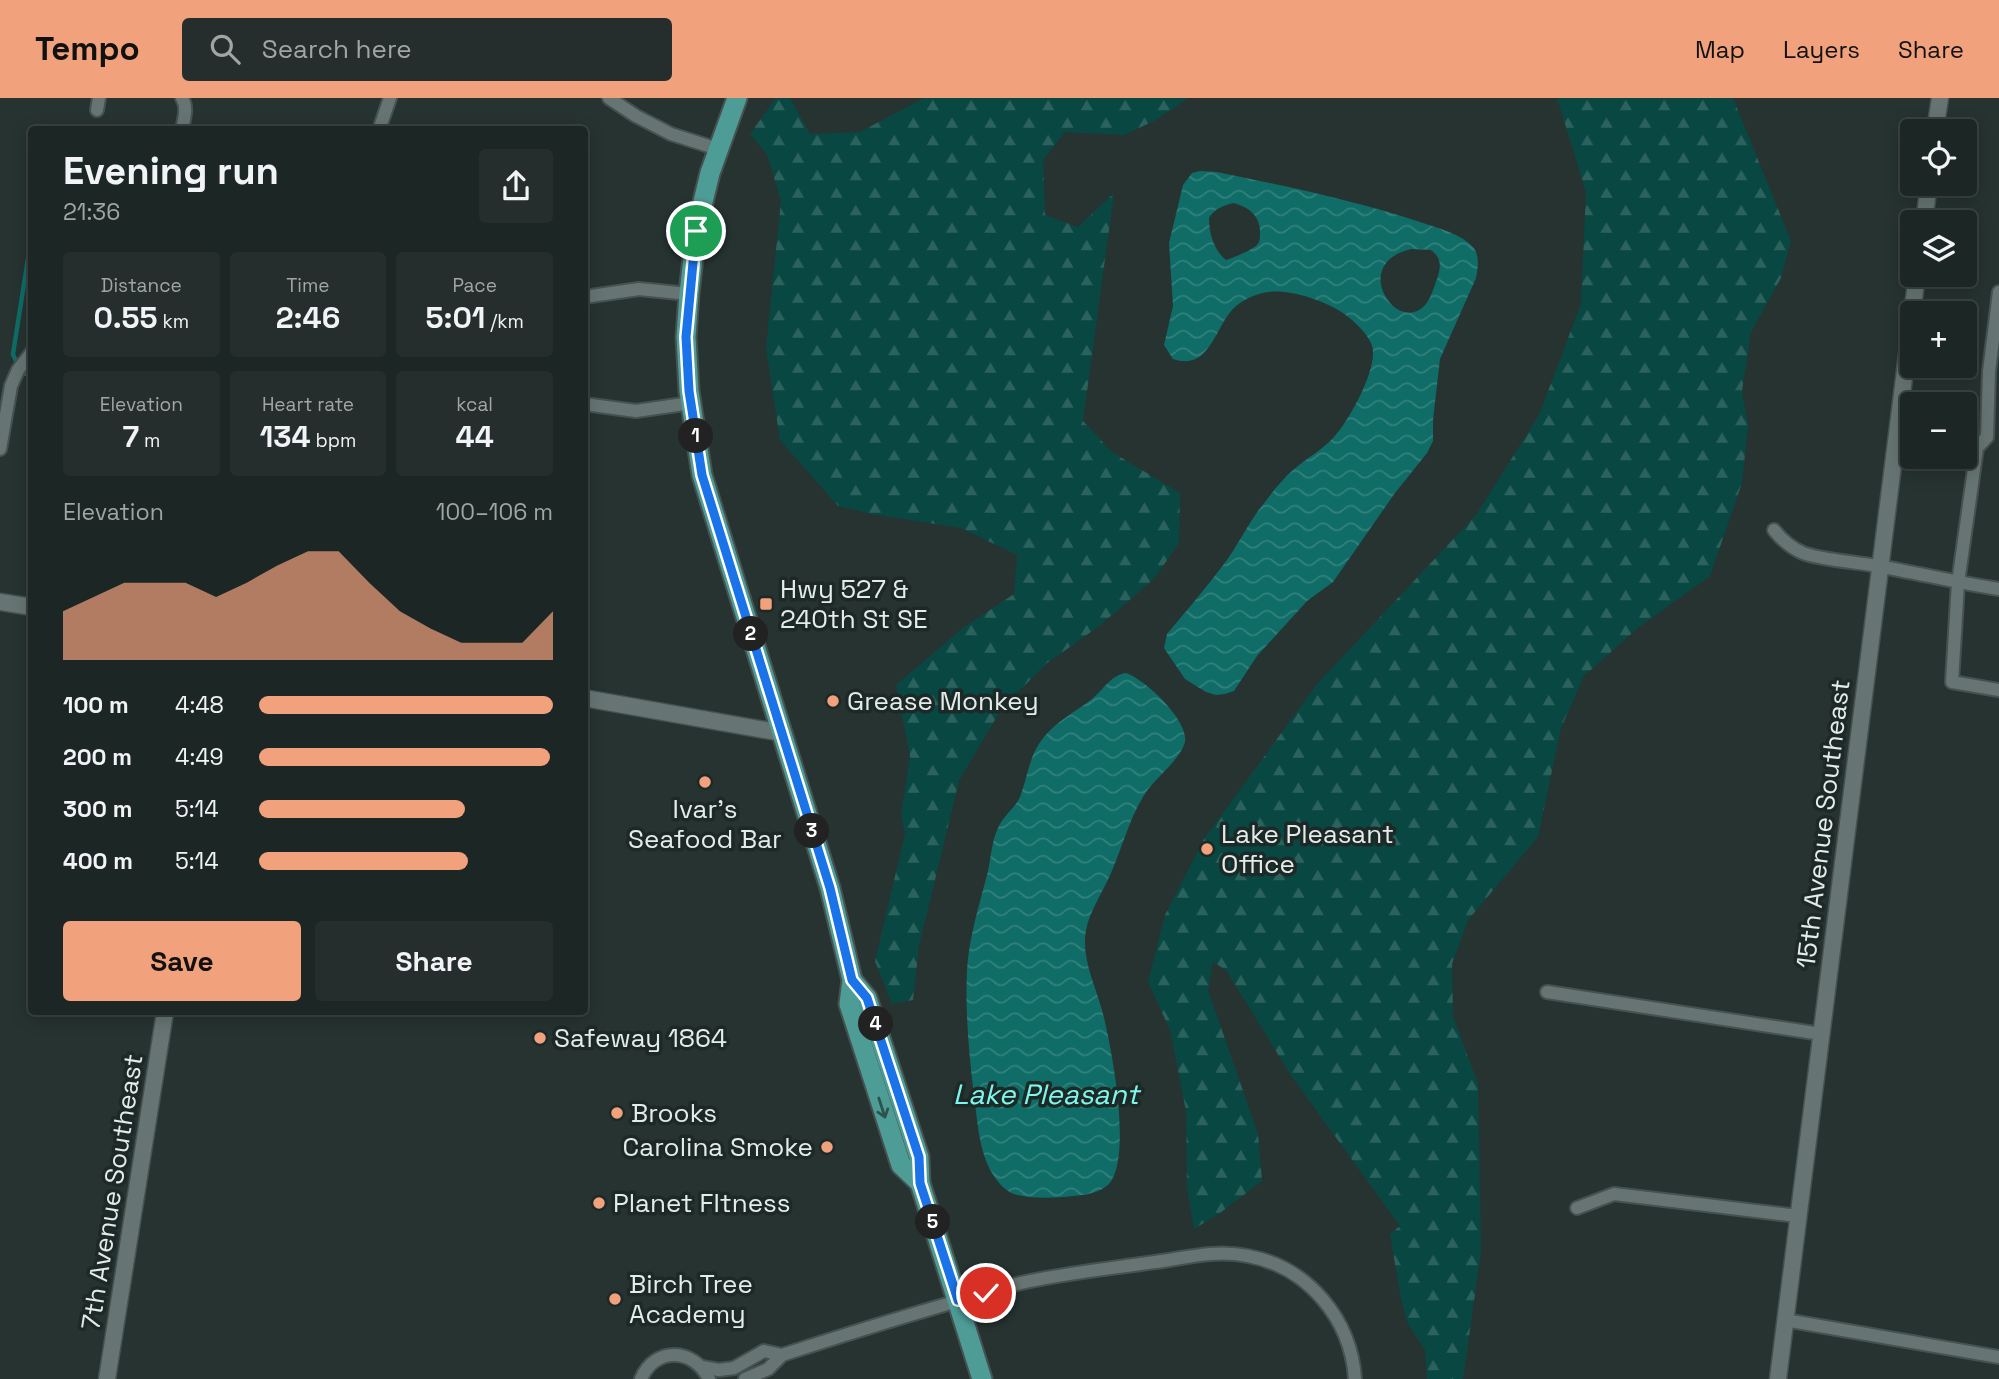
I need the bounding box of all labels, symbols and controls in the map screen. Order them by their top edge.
search box [182,18,672,81]
text: Tempo [35,28,140,70]
icon: search [206,30,244,68]
text: Search here [262,32,412,66]
text: Map [1695,34,1745,65]
text: Layers [1783,34,1860,65]
text: Share [1898,34,1964,65]
map controls [1900,119,1977,469]
button: locate [1900,119,1977,196]
text: Evening run [63,147,279,195]
button: share [479,149,553,223]
text: 21:36 [63,197,120,227]
pin [666,201,726,261]
button: layers [1900,210,1977,287]
icon: arrive [677,212,715,250]
text: Distance [101,273,182,298]
text: Time [286,273,330,298]
text: Pace [452,273,497,298]
text: 0.55 [94,298,158,337]
text: 2:46 [276,298,340,337]
text: 5:01 [425,298,485,337]
button: + [1900,301,1977,378]
text: km [158,309,189,334]
text: /km [485,309,524,334]
text: Elevation [100,392,183,417]
text: Heart rate [262,392,354,417]
text: kcal [456,392,493,417]
button: − [1900,392,1977,469]
text: 7 [122,417,139,456]
text: 134 [260,417,311,456]
text: 44 [456,417,494,456]
pin: 1 [678,418,714,454]
text: 1 [691,423,700,448]
text: m [139,428,160,453]
text: bpm [311,428,356,453]
text: Elevation [63,497,164,527]
text: 100–106 m [436,497,553,527]
place label: Hwy 527 & 240th St SE [780,572,928,636]
marker: Hwy 527 & 240th St SE [758,596,774,612]
pin: 2 [734,616,768,652]
text: 2 [745,621,756,646]
street label: 15th Avenue Southeast [1788,678,1858,970]
place label: Grease Monkey [847,684,1039,718]
text: 100 m [63,690,129,720]
text: 4:48 [175,690,224,720]
marker: Grease Monkey [825,693,841,709]
text: 200 m [63,742,132,772]
text: 4:49 [175,742,224,772]
marker: Ivar's Seafood Bar [697,774,713,790]
place label: Ivar's Seafood Bar [628,792,782,856]
text: 300 m [63,794,132,824]
text: 5:14 [175,794,219,824]
pin: 3 [794,814,830,848]
place label: Lake Pleasant Office [1221,817,1394,881]
text: 3 [806,818,817,843]
marker: Lake Pleasant Office [1199,841,1215,857]
text: 400 m [63,846,133,876]
text: 5:14 [175,846,219,876]
button: Save [63,921,301,1001]
button: Share [315,921,553,1001]
pin: 4 [858,1006,894,1042]
text: 4 [869,1011,882,1036]
place label: Safeway 1864 [554,1021,727,1055]
marker: Safeway 1864 [532,1030,548,1046]
street label: 7th Avenue Southeast [73,1052,151,1332]
water label: Lake Pleasant [953,1076,1142,1112]
place label: Brooks [631,1096,717,1130]
one-way arrow [877,1097,890,1119]
marker: Brooks [609,1105,625,1121]
place label: Carolina Smoke [623,1130,813,1164]
marker: Carolina Smoke [819,1139,835,1155]
place label: Planet FItness [613,1186,791,1220]
marker: Planet FItness [591,1195,607,1211]
pin: 5 [916,1204,950,1240]
text: 5 [927,1209,938,1234]
pin [956,1263,1016,1323]
place label: Birch Tree Academy [629,1267,753,1331]
icon: check [967,1274,1005,1312]
marker: Birch Tree Academy [607,1291,623,1307]

